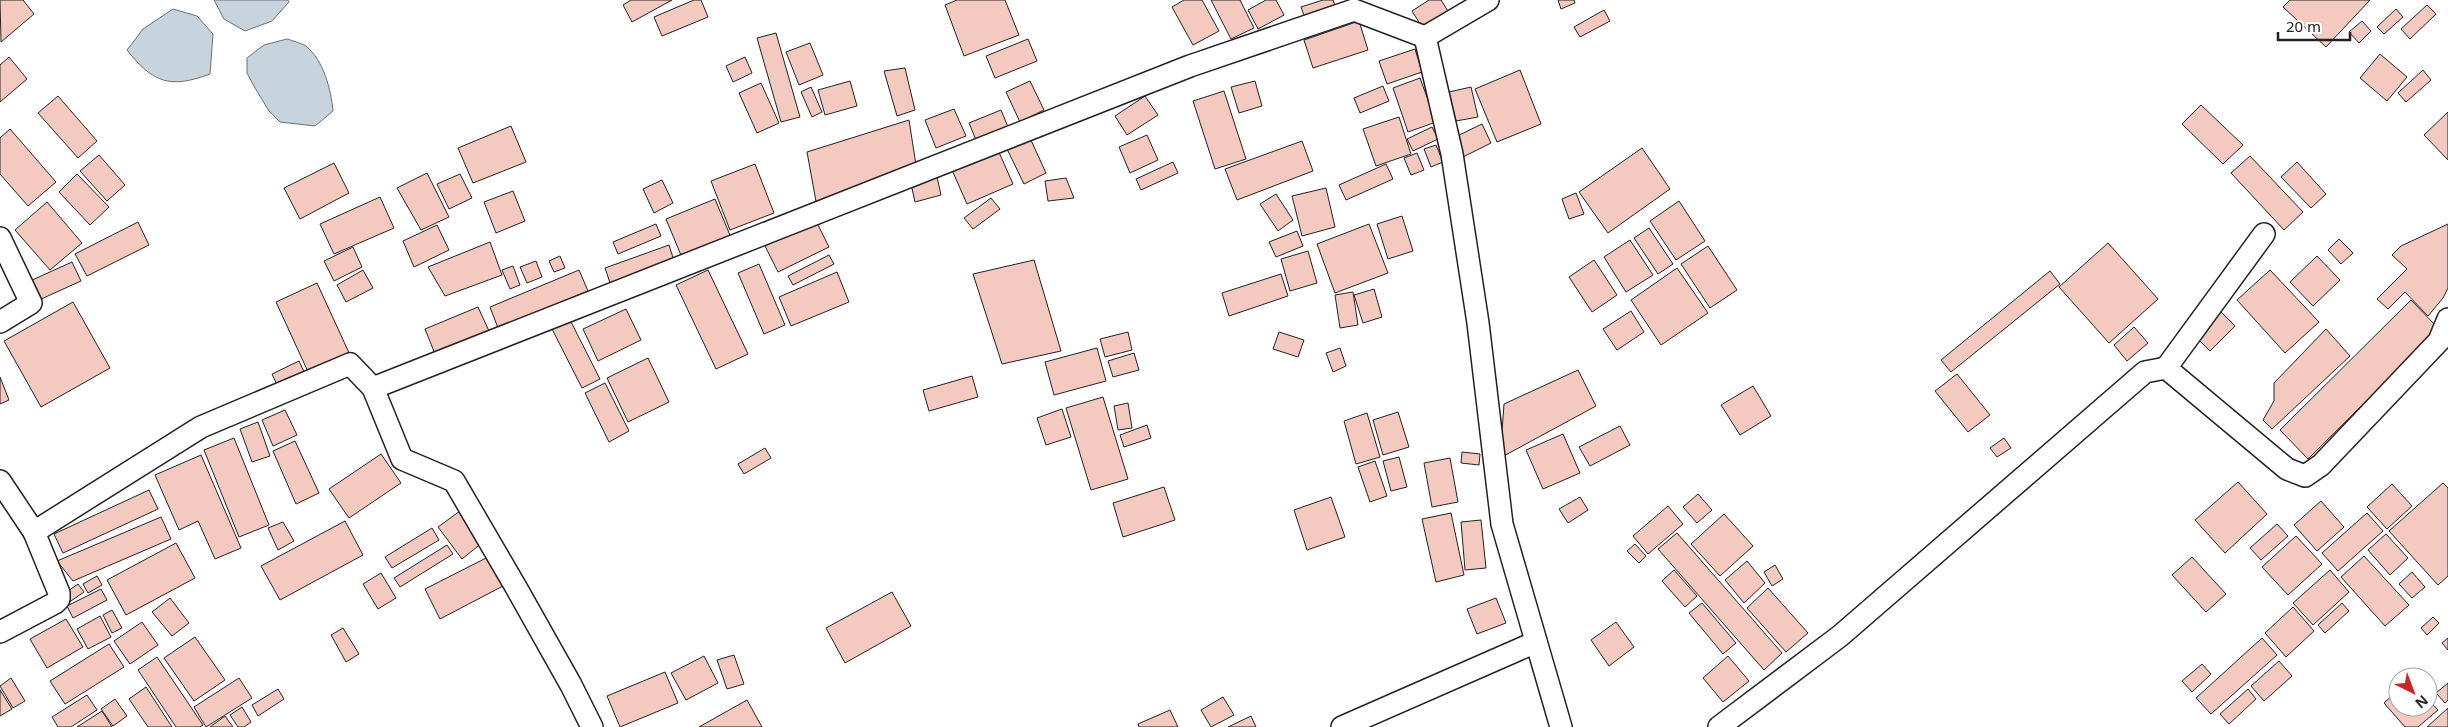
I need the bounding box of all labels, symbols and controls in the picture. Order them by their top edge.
scale bar [2278,10,2350,42]
text: 20 m [2286,16,2321,36]
north arrow [2388,667,2438,717]
text: N [2411,691,2433,713]

